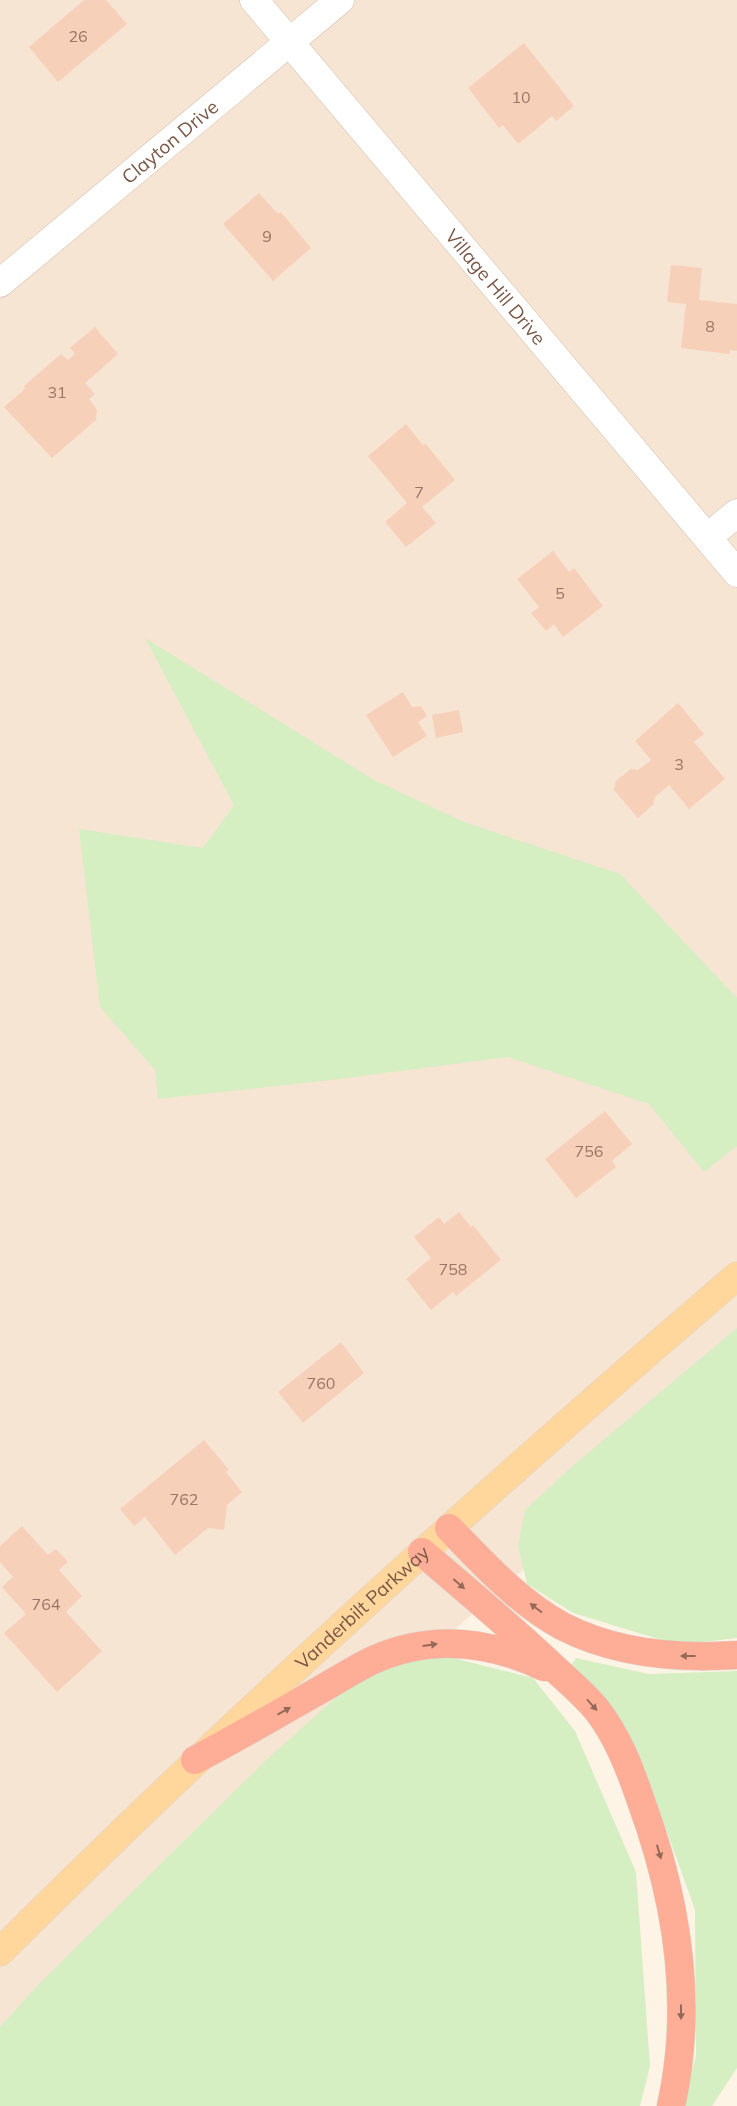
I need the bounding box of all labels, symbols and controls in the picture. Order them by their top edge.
house number: 26 [68,26,88,46]
house number: 10 [511,87,531,107]
street label: Clayton Drive [117,94,223,189]
street label: Village Hill Drive [440,224,551,350]
house number: 9 [262,226,272,246]
house number: 8 [705,316,715,336]
house number: 31 [47,382,67,402]
house number: 7 [414,482,424,502]
house number: 5 [555,583,565,603]
house number: 3 [674,754,684,774]
house number: 756 [575,1141,603,1161]
house number: 758 [439,1259,467,1279]
house number: 760 [307,1373,335,1393]
house number: 762 [170,1489,198,1509]
street label: Vanderbilt Parkway [290,1540,434,1674]
one-way arrow [453,1578,465,1590]
house number: 764 [32,1594,61,1614]
one-way arrow [529,1603,543,1613]
one-way arrow [423,1641,439,1649]
one-way arrow [680,1652,696,1660]
one-way arrow [586,1699,598,1711]
one-way arrow [277,1706,290,1715]
one-way arrow [656,1845,664,1860]
one-way arrow [677,2005,685,2021]

